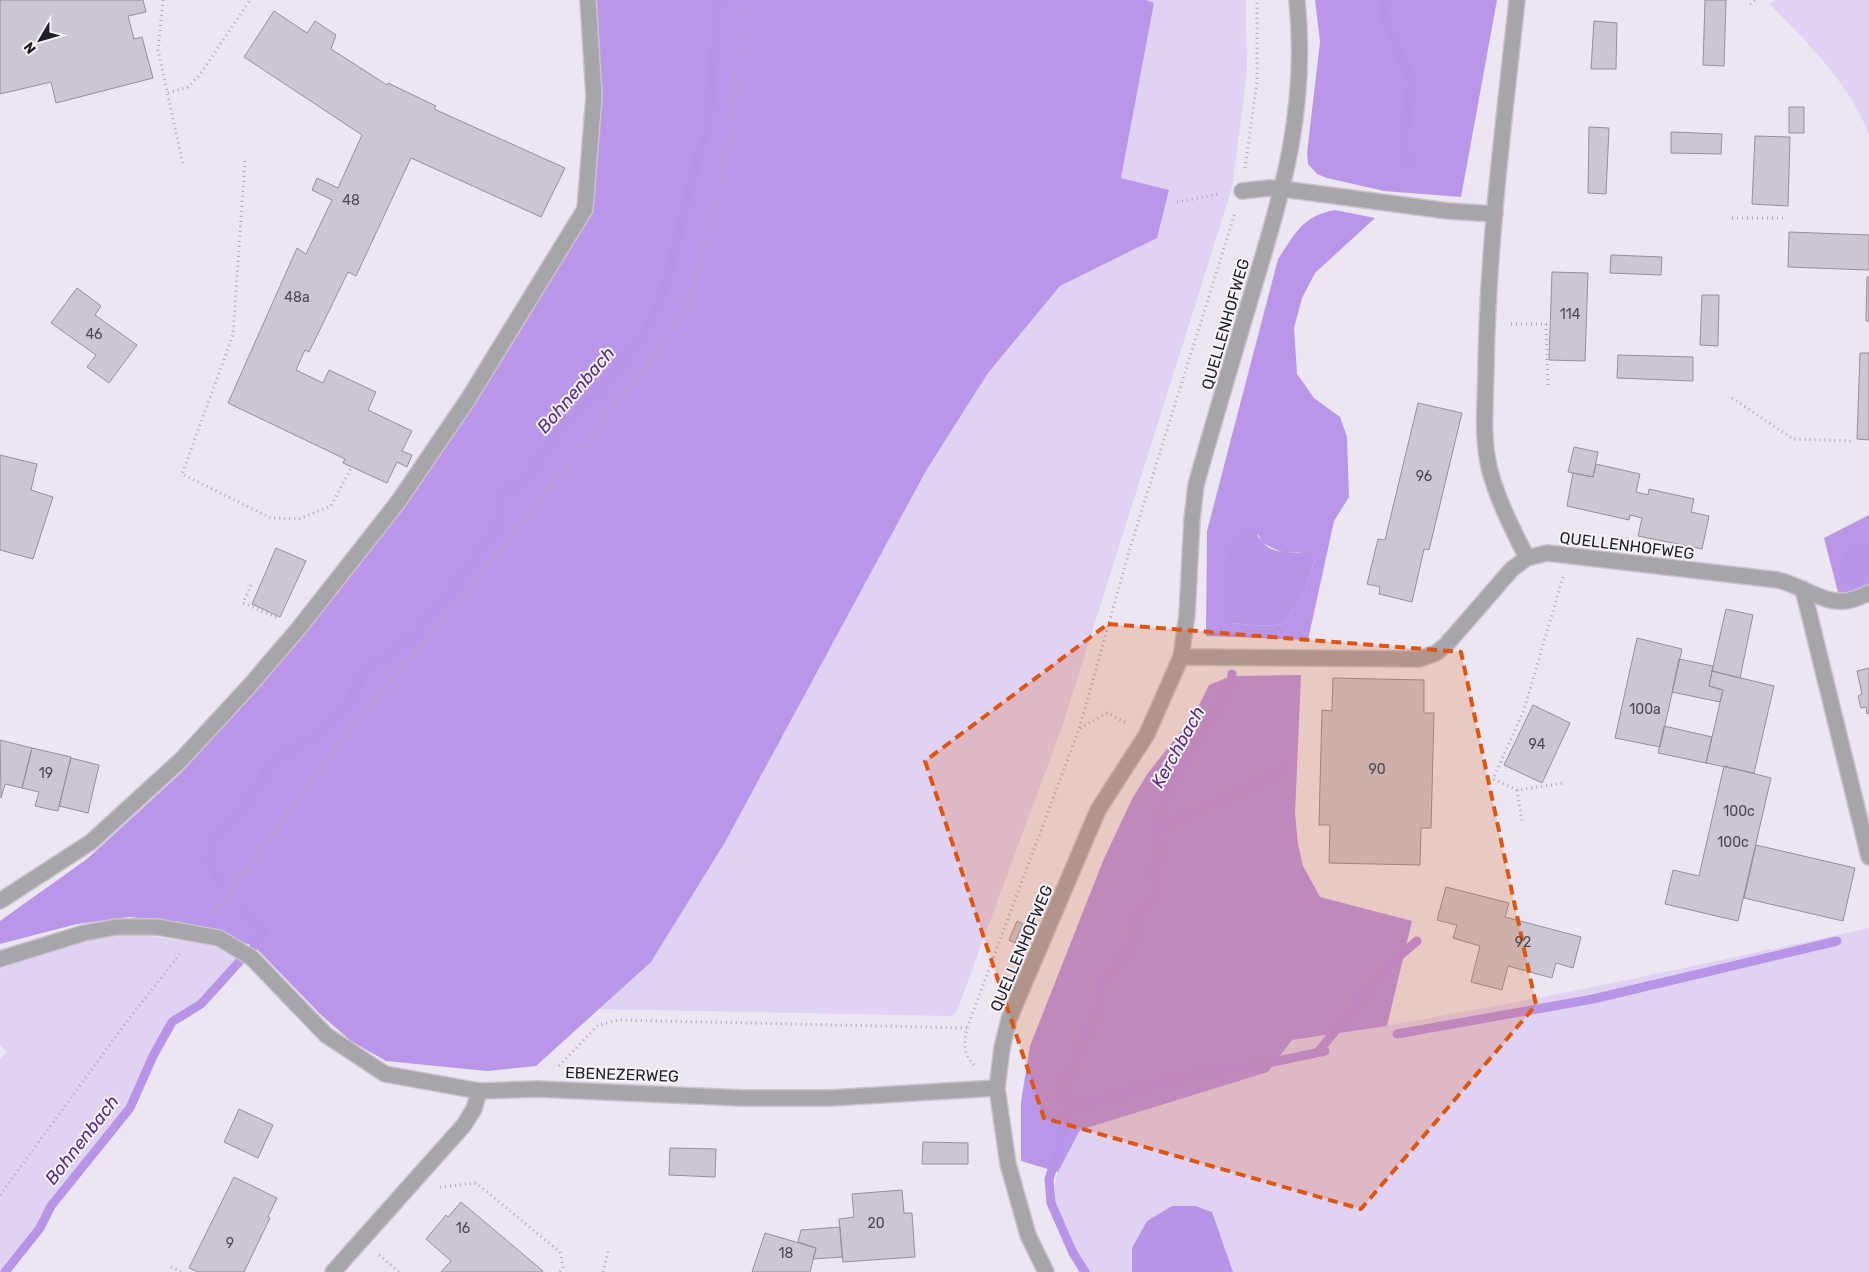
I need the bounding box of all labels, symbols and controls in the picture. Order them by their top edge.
north arrow [15,15,65,65]
text: N [20,38,40,57]
house number: 48 [342,192,360,209]
street label: QUELLENHOFWEG [1198,256,1253,392]
house number: 48a [284,289,310,306]
house number: 114 [1560,306,1581,323]
house number: 46 [85,326,103,343]
water label: Bohnenbach [532,342,620,438]
house number: 96 [1416,468,1432,485]
street label: QUELLENHOFWEG [1559,528,1695,563]
house number: 100a [1629,701,1661,718]
water label: Kerchbach [1147,702,1209,792]
house number: 94 [1529,736,1546,753]
house number: 90 [1368,761,1386,778]
house number: 19 [39,765,53,782]
house number: 100c [1723,803,1755,820]
house number: 100c [1717,834,1749,851]
street label: QUELLENHOFWEG [986,882,1057,1014]
house number: 92 [1515,934,1531,951]
street label: EBENEZERWEG [565,1063,679,1086]
water label: Bohnenbach [40,1091,124,1189]
house number: 20 [867,1215,885,1232]
house number: 16 [456,1220,470,1237]
house number: 9 [226,1235,234,1252]
house number: 18 [779,1245,794,1262]

